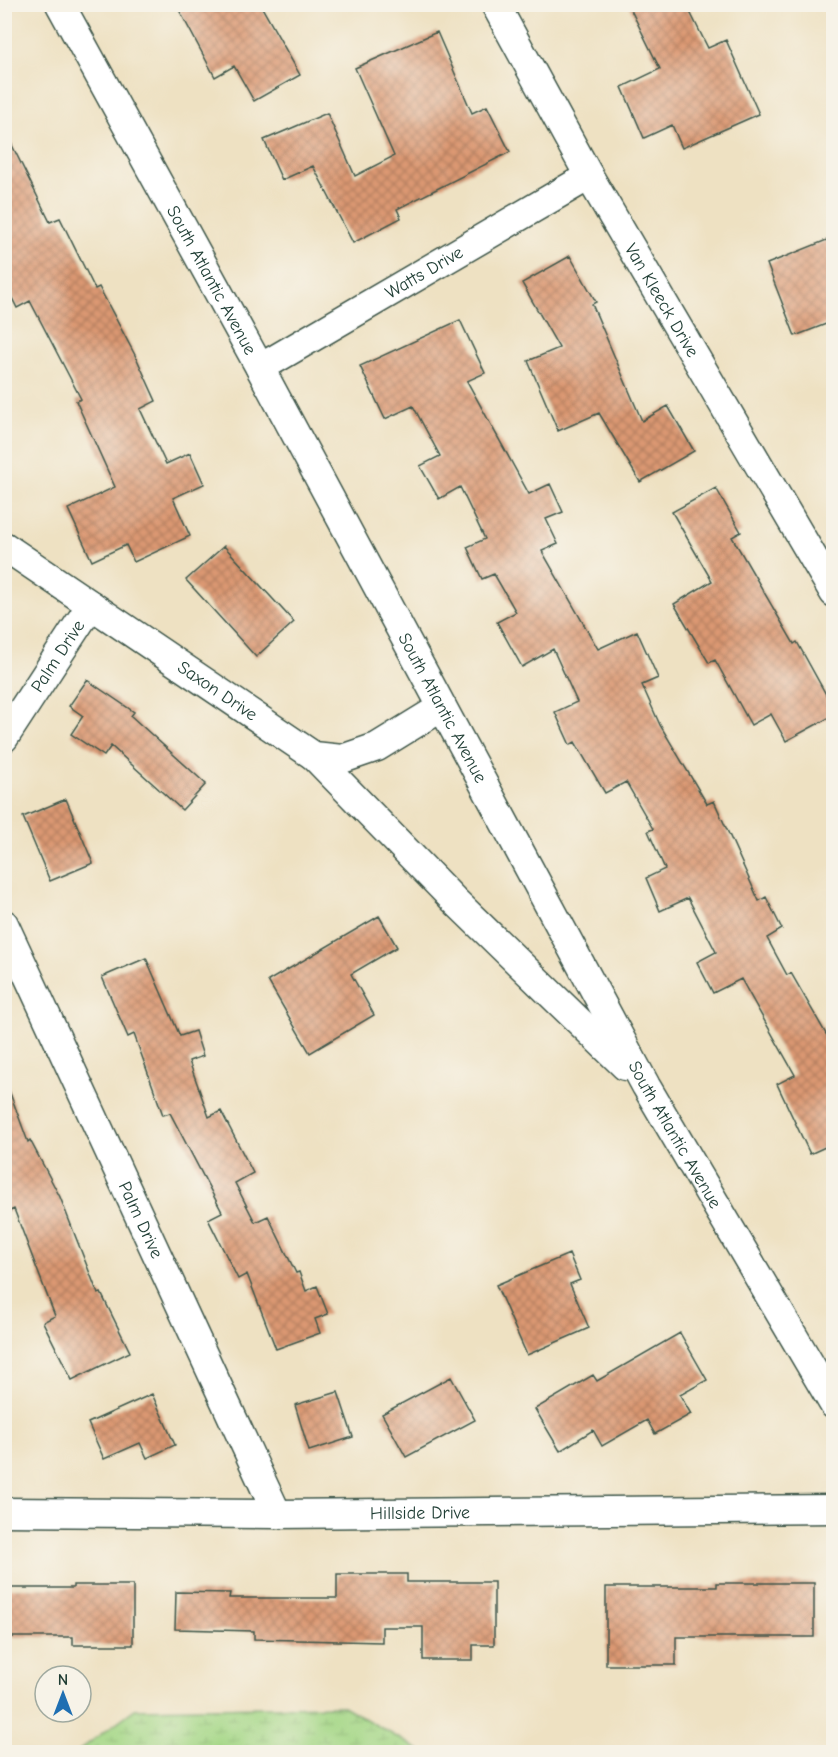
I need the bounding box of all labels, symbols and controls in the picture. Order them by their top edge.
street label: South Atlantic Avenue [162,202,261,359]
street label: Van Kleeck Drive [620,240,703,361]
street label: Watts Drive [382,242,467,303]
street label: Palm Drive [27,616,89,696]
street label: South Atlantic Avenue [393,629,491,787]
street label: Saxon Drive [173,657,261,726]
street label: South Atlantic Avenue [623,1057,726,1212]
street label: Palm Drive [114,1178,167,1262]
street label: Hillside Drive [370,1502,470,1524]
north arrow [33,1664,93,1724]
text: N [58,1671,68,1689]

